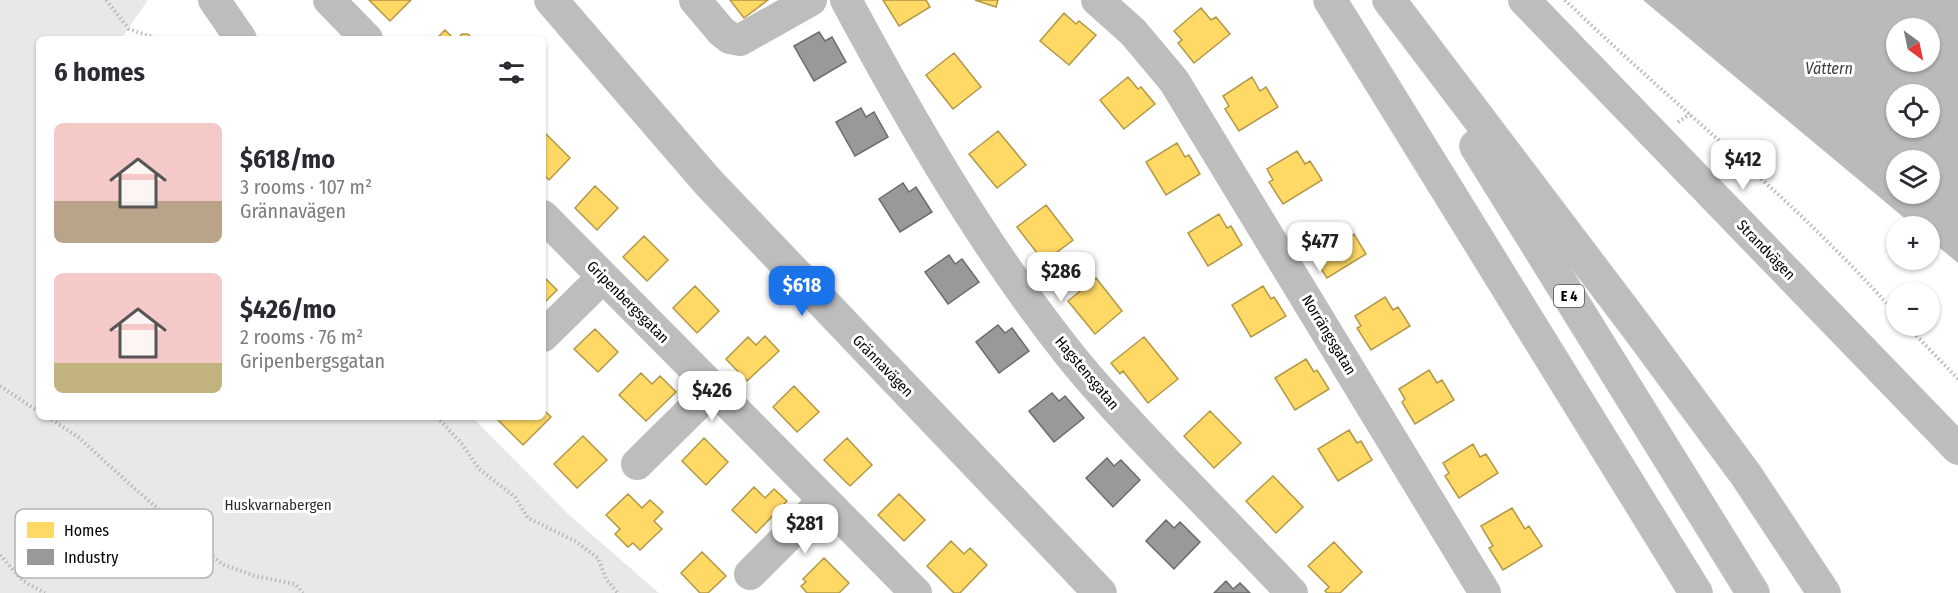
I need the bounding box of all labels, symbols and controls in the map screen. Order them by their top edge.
north arrow [1886,18,1940,72]
map controls [1886,18,1940,336]
icon: filters [495,56,528,89]
text: 6 homes [54,57,145,88]
water label: Vättern [1805,59,1853,78]
button: locate [1886,84,1940,138]
pin: $412 [1707,140,1779,191]
text: $618/mo [240,144,335,175]
icon: home [102,147,174,219]
text: $412 [1725,147,1761,171]
button: layers [1886,150,1940,204]
text: 3 rooms · 107 m² [240,175,372,199]
text: Grännavägen [240,199,346,223]
street label: Strandvägen [1733,216,1799,284]
button: + [1886,216,1940,270]
pin: $477 [1284,222,1356,273]
text: $477 [1302,229,1338,253]
pin: $286 [1025,252,1097,303]
street label: Gripenbergsgatan [583,257,673,347]
text: $286 [1041,259,1081,283]
pin: $618 [766,266,838,317]
text: $618 [783,273,821,297]
button: − [1886,282,1940,336]
road number: E 4 [1554,285,1584,307]
street label: Norrängsgatan [1298,292,1360,378]
text: $426/mo [240,294,336,325]
icon: home [102,297,174,369]
text: 2 rooms · 76 m² [240,325,363,349]
street label: Grännavägen [849,331,917,401]
street label: Hagstensgatan [1051,333,1123,413]
text: Gripenbergsgatan [240,349,385,373]
pin: $426 [676,371,748,422]
text: $426 [692,378,732,402]
park label: Huskvarnabergen [224,496,332,514]
pin: $281 [769,504,841,555]
legend [15,509,213,578]
text: $281 [786,511,824,535]
text: Homes [64,521,109,540]
text: Industry [64,548,119,567]

